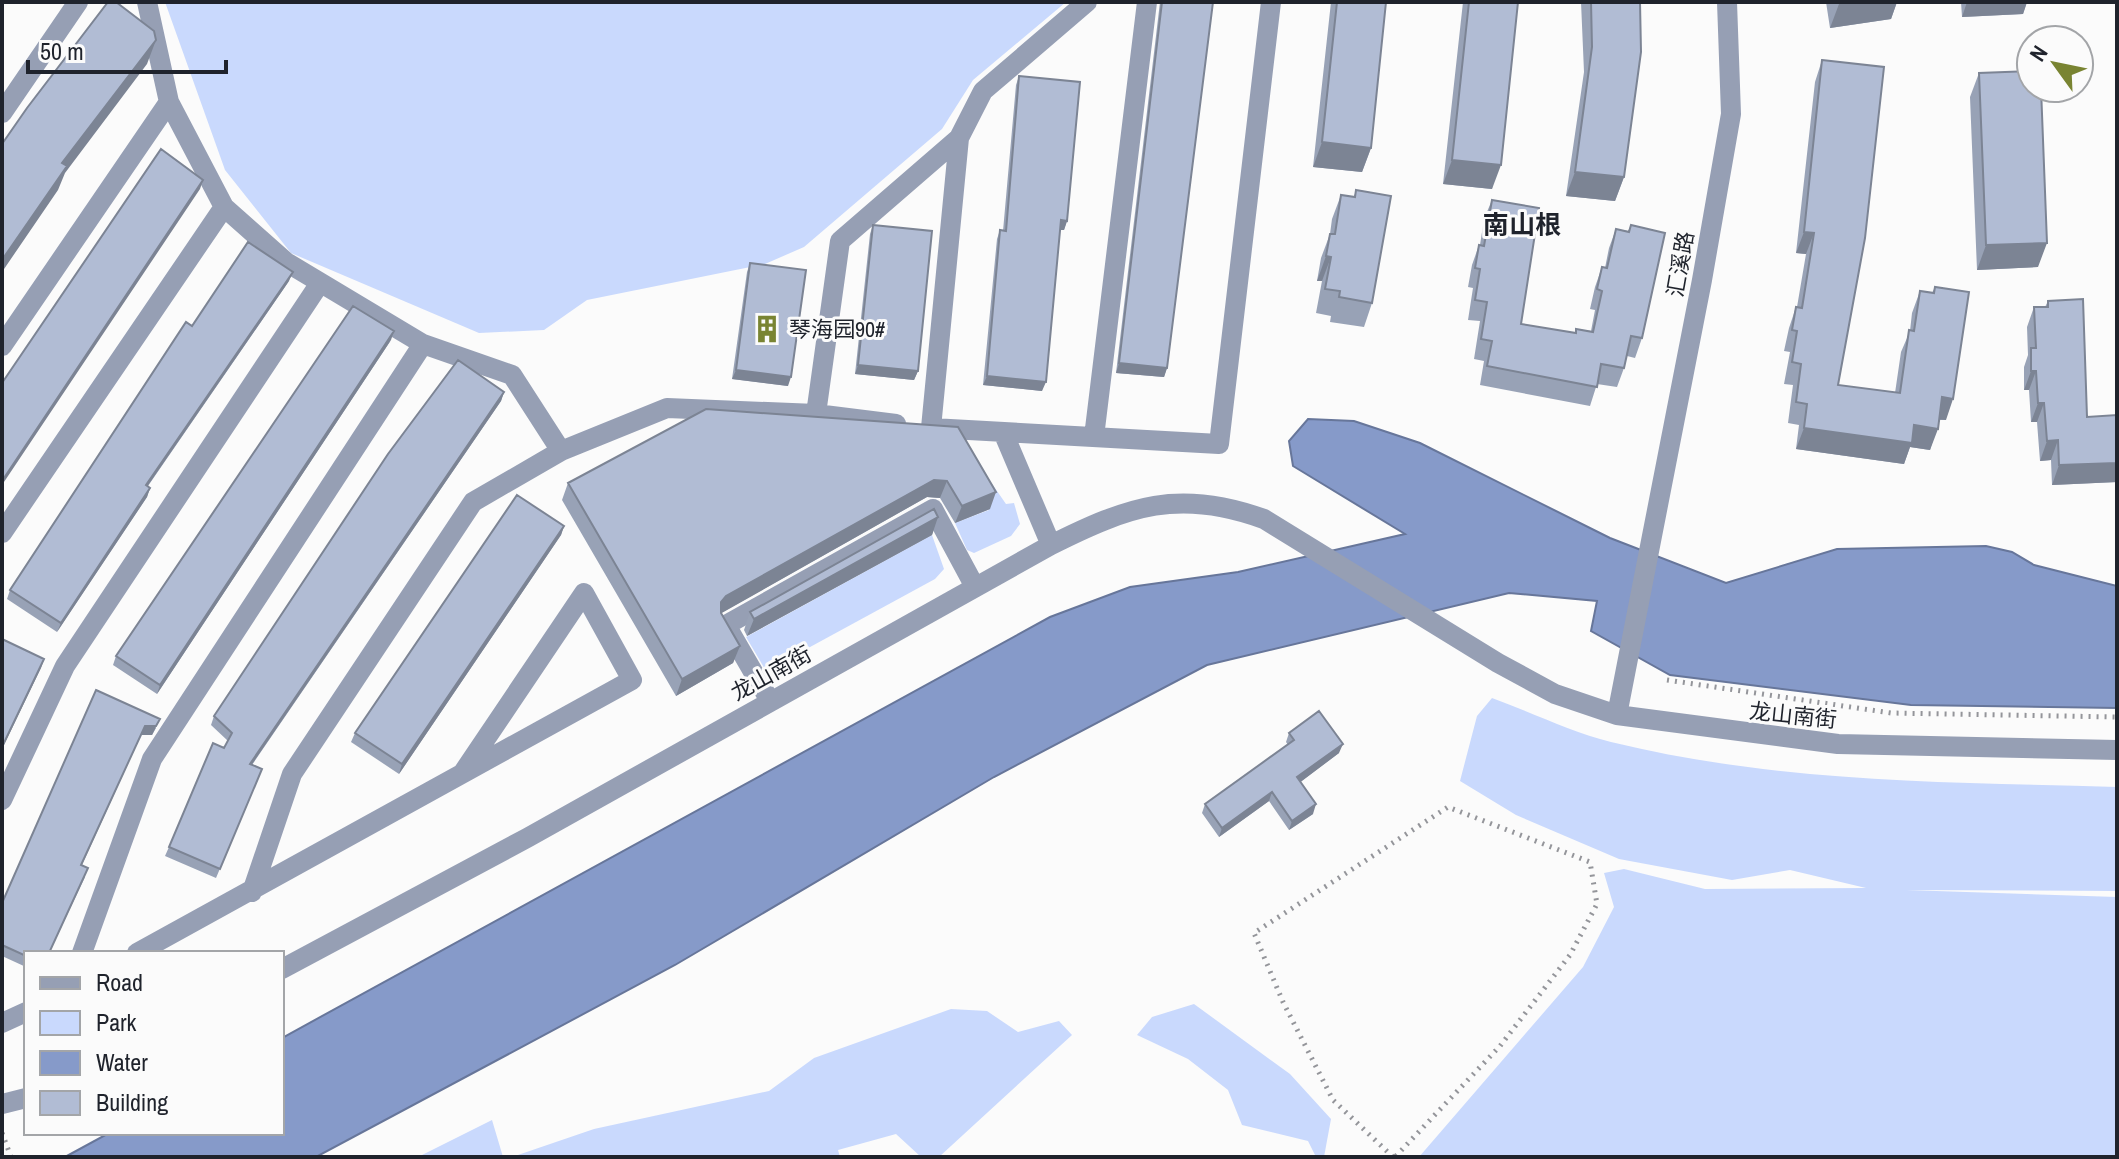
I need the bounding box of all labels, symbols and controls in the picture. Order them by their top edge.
scale bar [28,24,226,74]
north arrow [2015,24,2095,104]
text: 50 m [40,35,84,67]
text: N [2022,39,2054,67]
district label: 南山根 [1483,207,1561,242]
street label: 汇溪路 [1659,229,1701,299]
building icon: 琴海园90# [752,314,782,344]
place label: 琴海园90# [789,314,885,344]
street label: 龙山南街 [725,639,817,707]
street label: 龙山南街 [1748,695,1838,735]
legend [24,951,284,1135]
text: Road [96,966,143,998]
text: Park [96,1006,137,1038]
text: Water [96,1046,148,1078]
text: Building [96,1086,168,1118]

